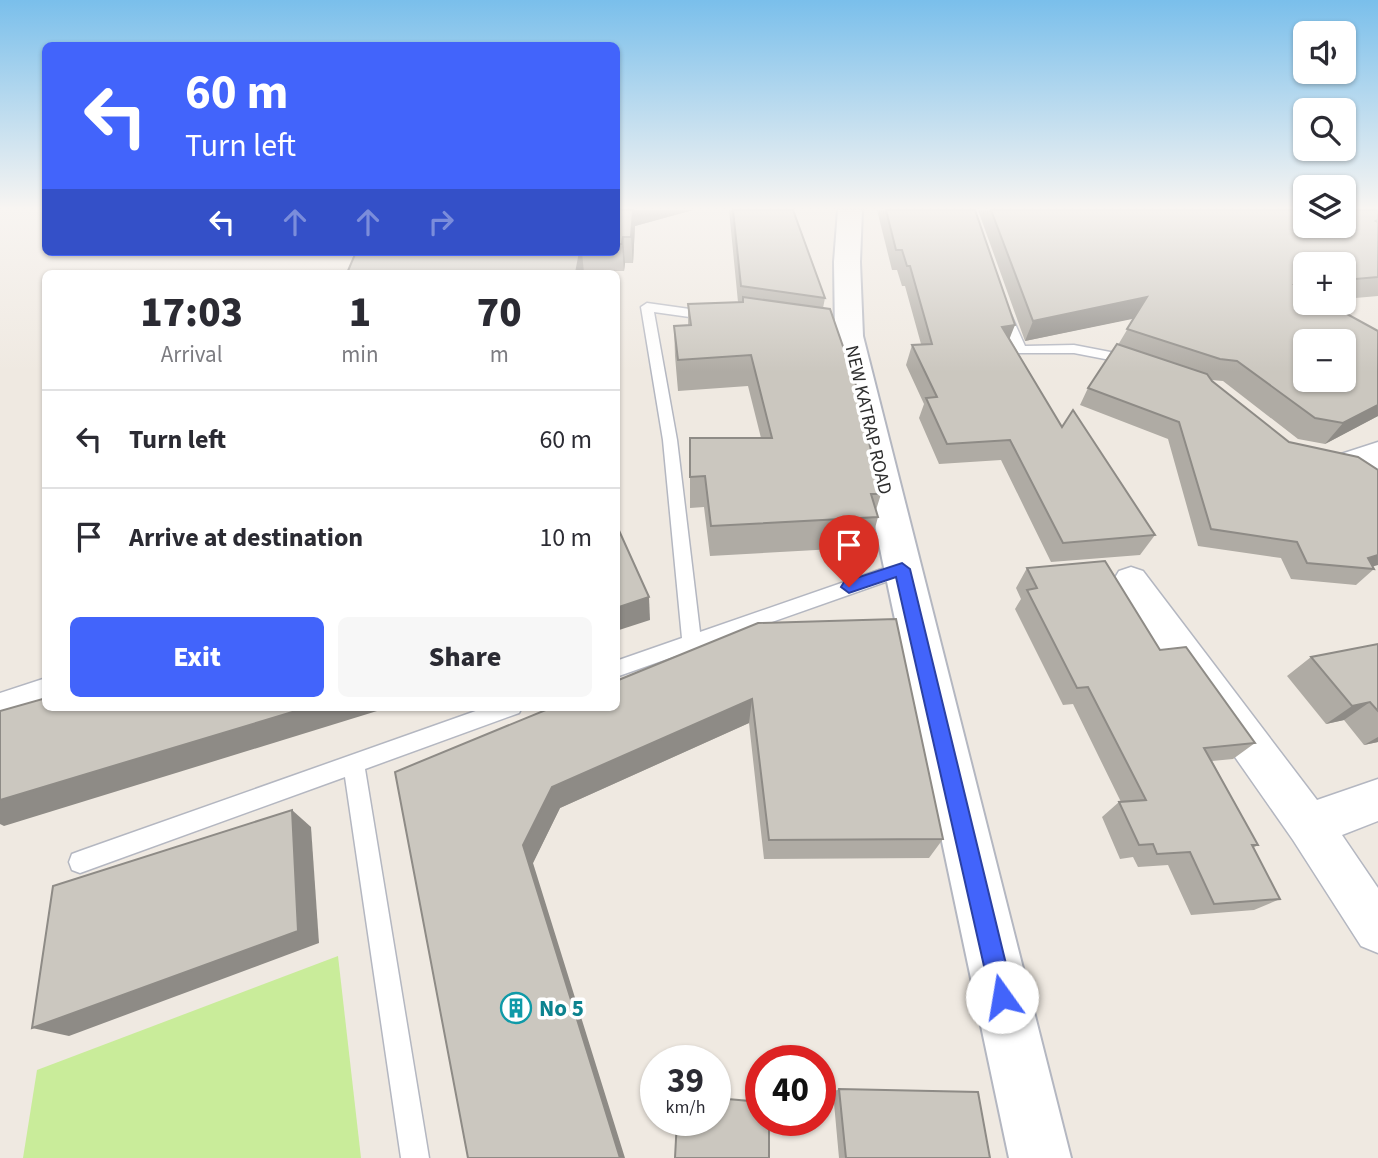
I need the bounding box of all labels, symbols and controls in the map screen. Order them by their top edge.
map controls [1293,21,1356,392]
button: sound [1293,21,1356,84]
text: 60 m [185,58,289,128]
icon: left [70,70,161,161]
button: search [1293,98,1356,161]
text: Turn left [185,123,296,169]
button: layers [1293,175,1356,238]
icon: left [203,203,241,241]
icon: ahead [276,203,314,241]
icon: ahead [349,203,387,241]
icon: right [422,203,460,241]
button: + [1293,252,1356,315]
text: 17:03 [140,283,243,343]
text: 1 [349,283,371,343]
text: 70 [477,283,522,343]
button: − [1293,329,1356,392]
text: Arrival [161,338,223,371]
text: min [341,338,379,371]
text: m [490,338,509,371]
street label: NEW KATRAP ROAD [838,343,898,497]
icon: left [70,420,108,458]
text: Turn left [129,421,226,458]
text: 60 m [539,421,592,458]
pin [819,515,879,587]
icon: arrive [70,518,108,556]
text: Arrive at destination [129,519,363,556]
text: 10 m [539,519,592,556]
icon: arrive [830,526,868,564]
button: Exit [70,617,324,697]
button: Share [338,617,592,697]
position arrow [965,960,1039,1034]
building icon: No 5 [499,991,533,1025]
place label: No 5 [539,992,584,1025]
speed limit sign: 40 [745,1045,836,1136]
text: 39 [667,1056,704,1106]
text: km/h [666,1095,705,1120]

